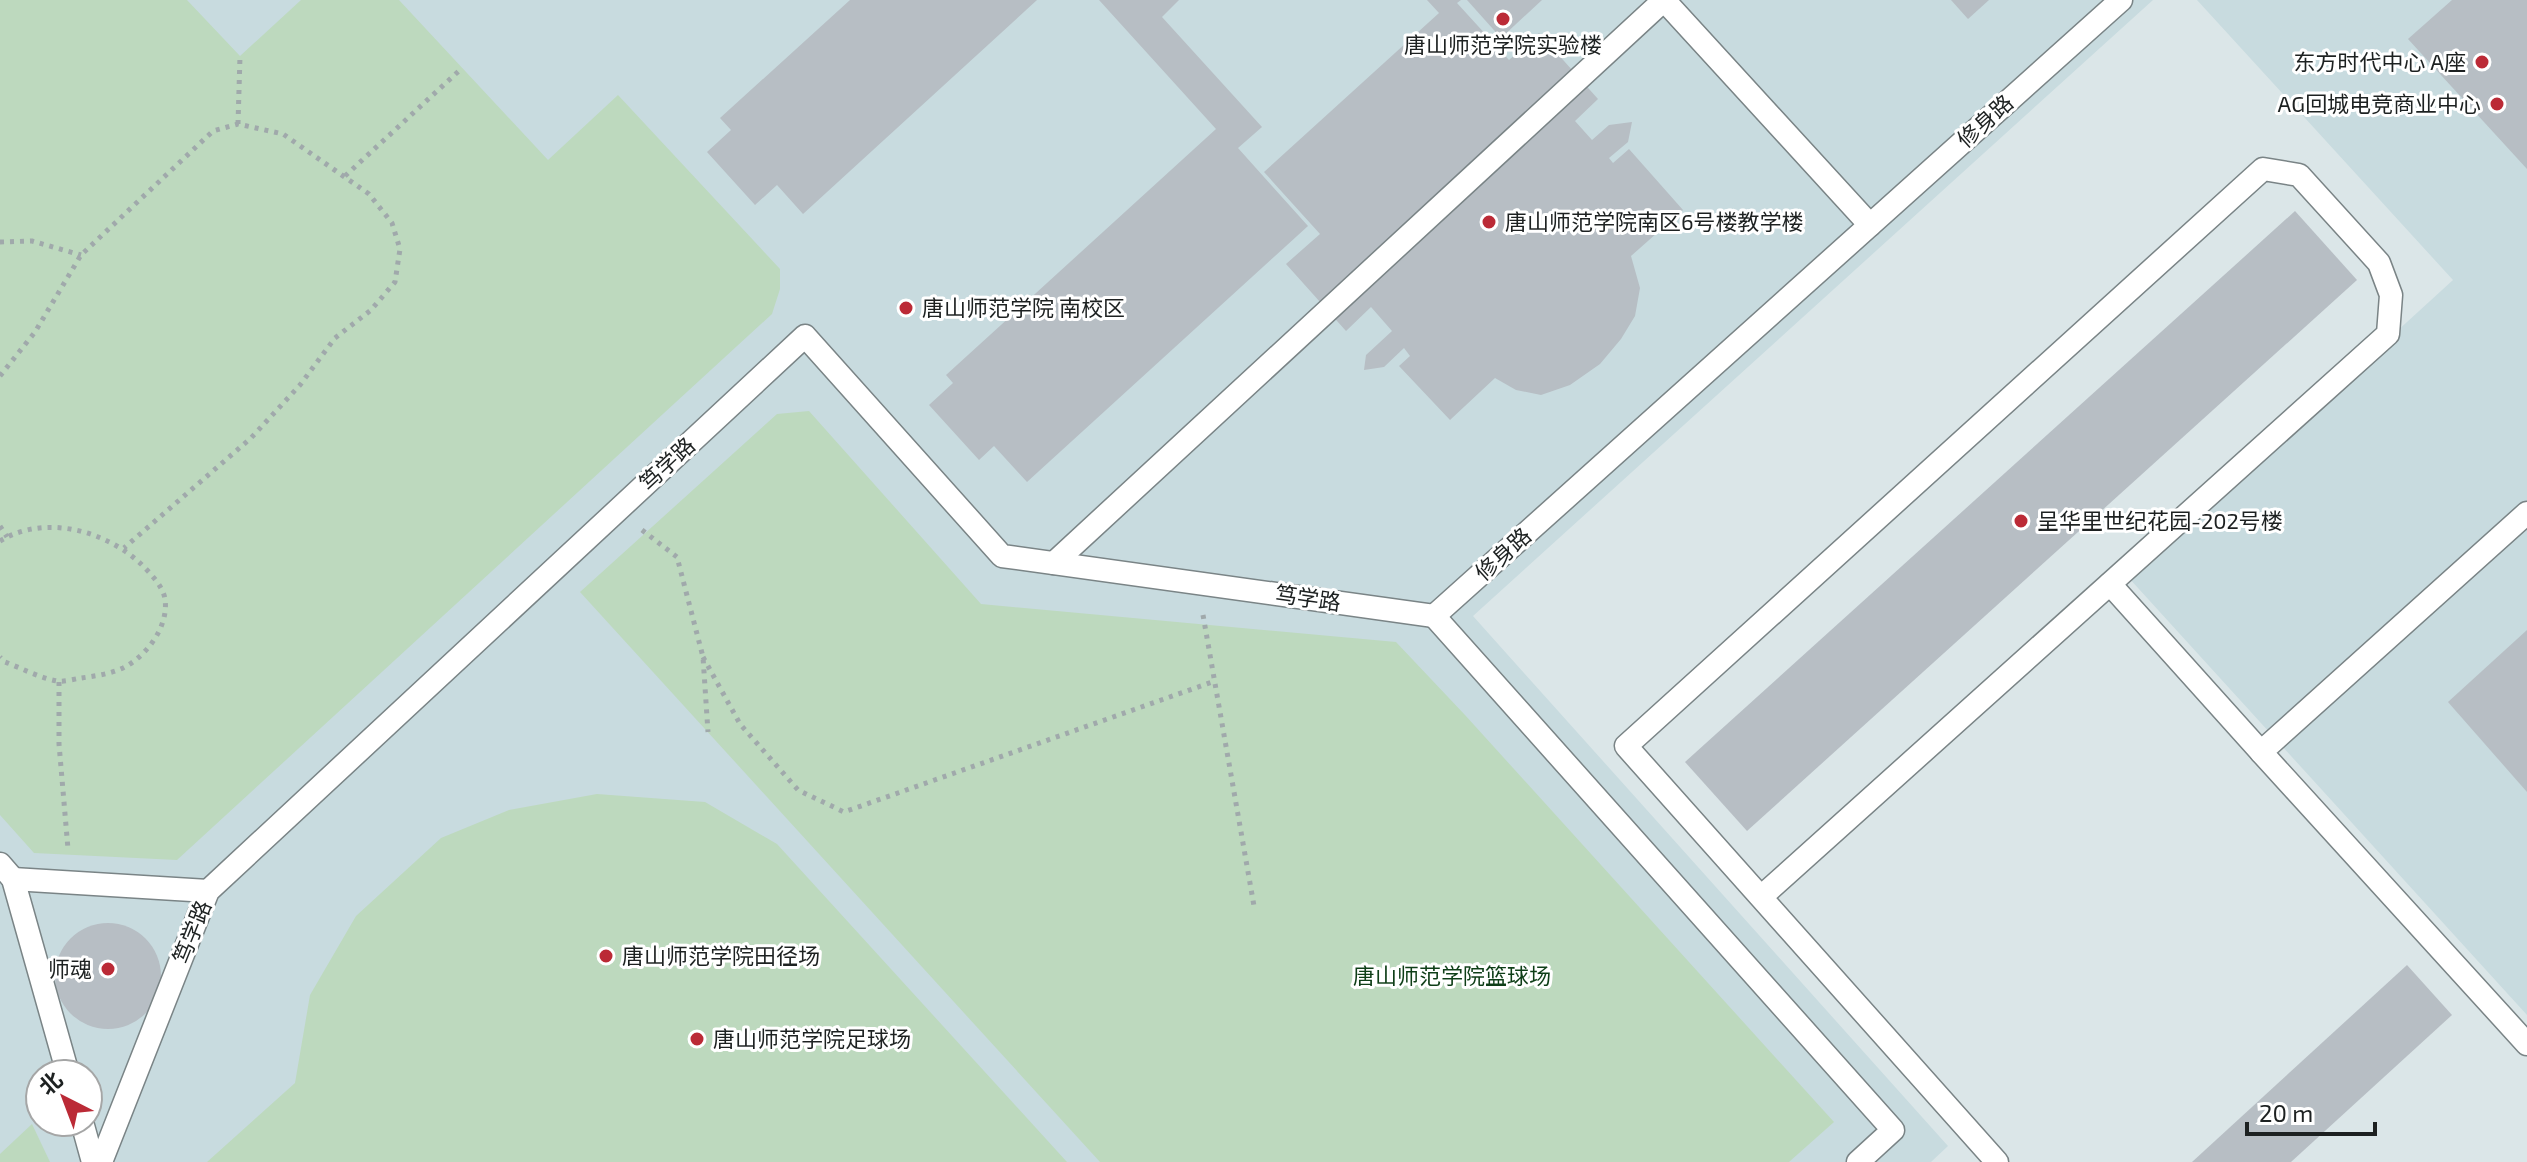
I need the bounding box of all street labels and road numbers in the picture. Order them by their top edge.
street label: 修身路 [1951,89,2018,152]
street label: 笃学路 [633,431,699,495]
street label: 修身路 [1469,522,1536,585]
street label: 笃学路 [1274,580,1343,614]
street label: 笃学路 [167,896,215,967]

